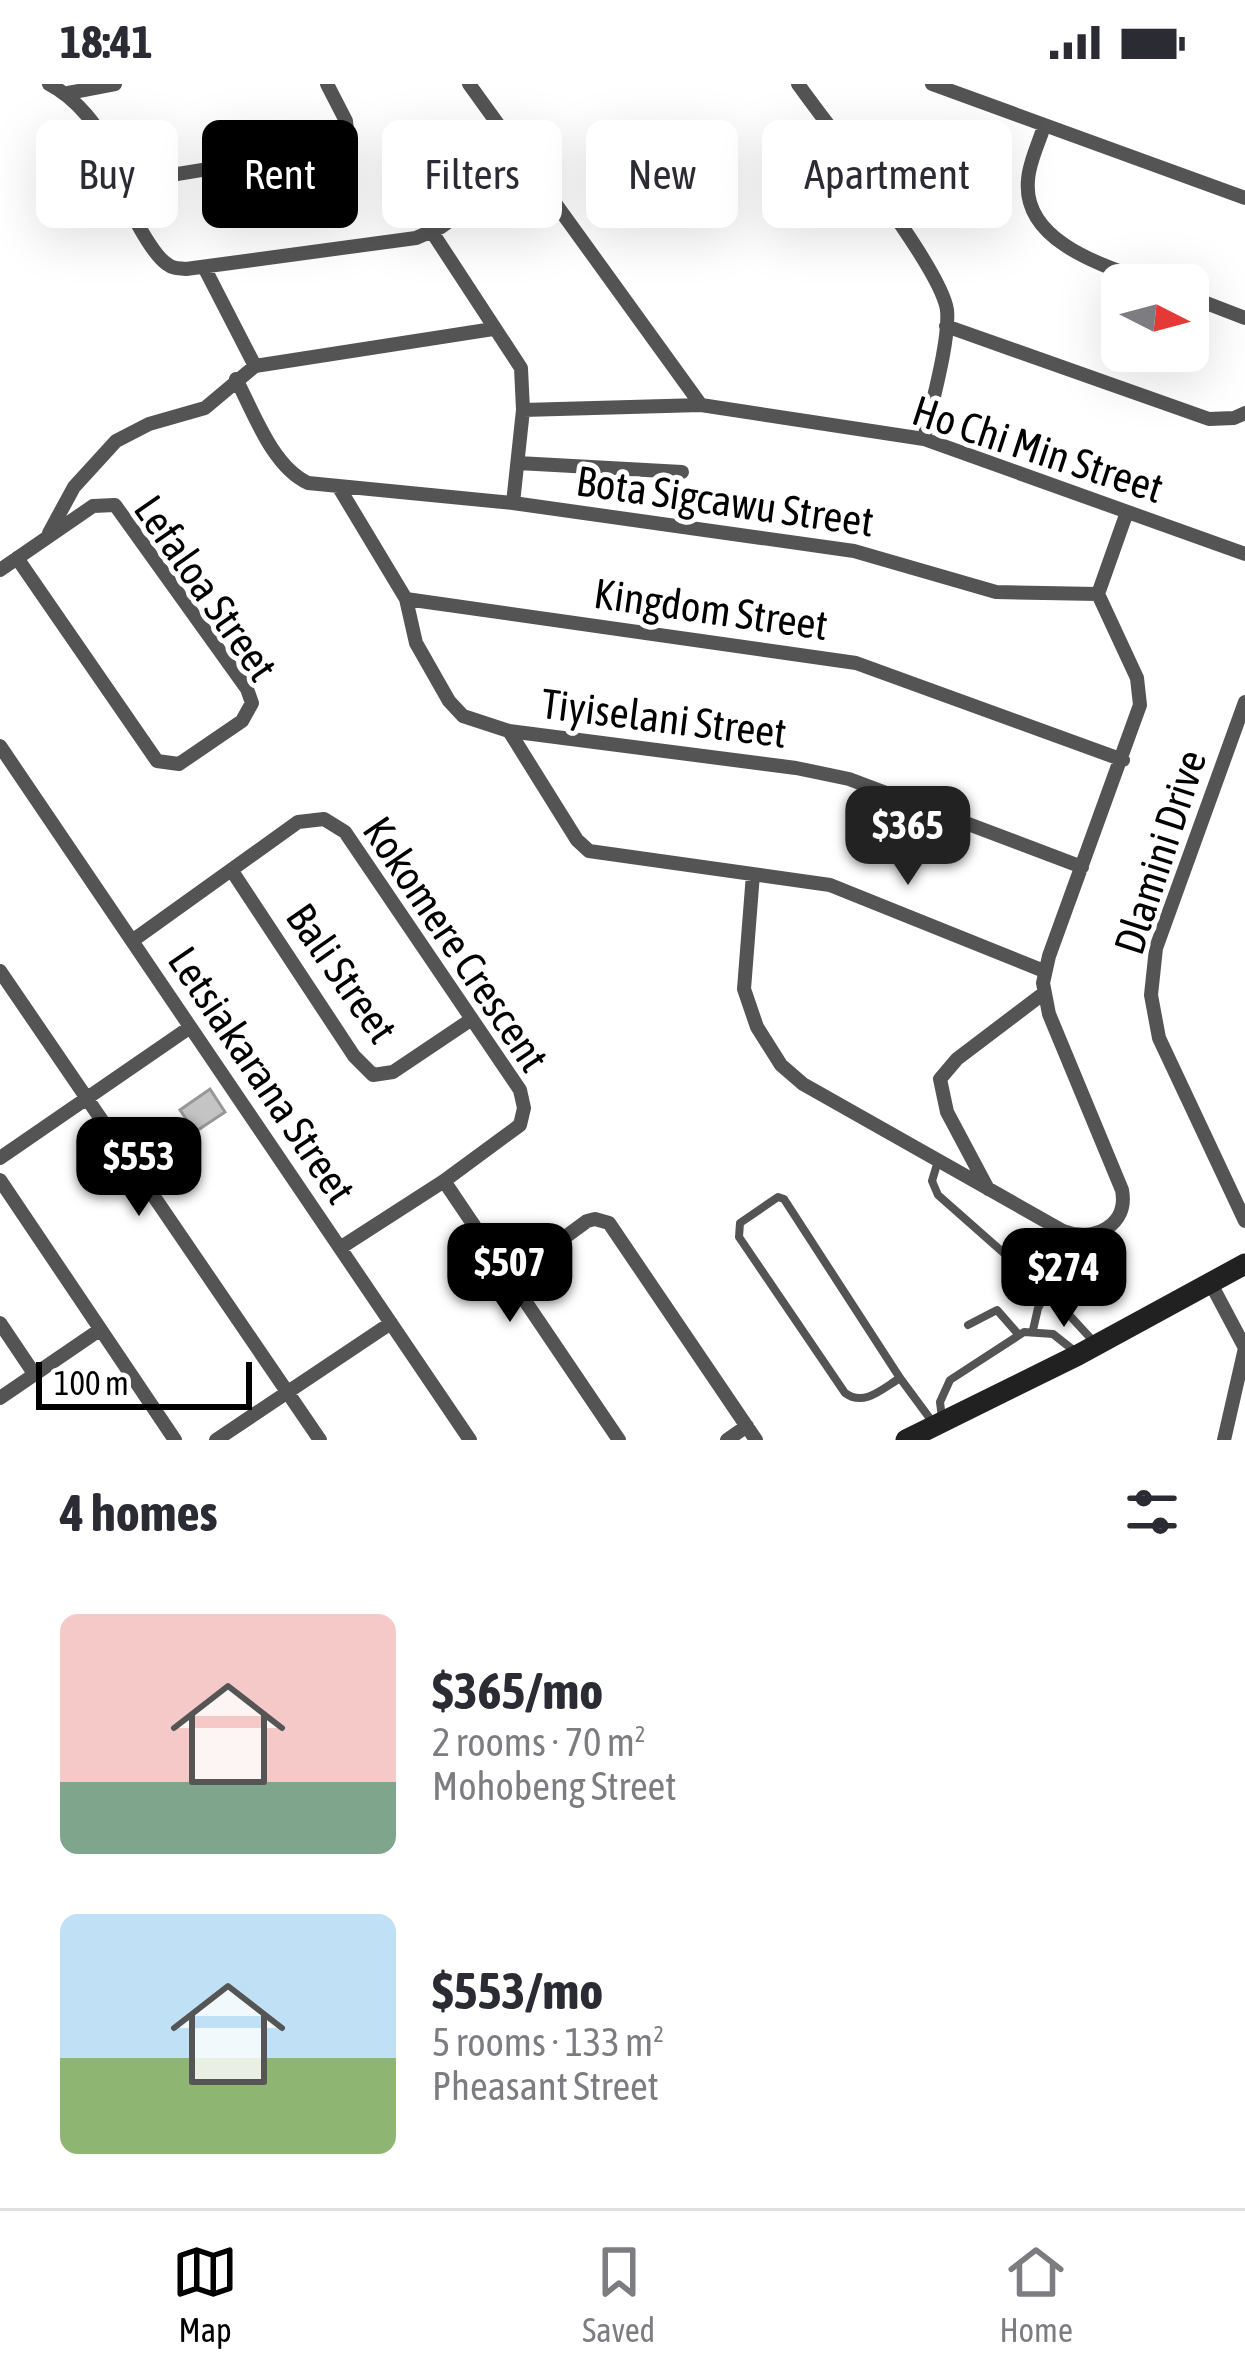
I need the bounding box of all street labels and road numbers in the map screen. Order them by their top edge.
street label: Ho Chi Min Street [907,386,1169,512]
street label: Bota Sigcawu Street [573,456,877,546]
street label: Lefaloa Street [125,486,287,690]
street label: Kingdom Street [591,569,831,649]
street label: Tiyiselani Street [539,679,789,757]
street label: Dlamini Drive [1105,744,1215,960]
street label: Kokomere Crescent [353,808,559,1080]
street label: Bali Street [277,894,407,1052]
street label: Letsiakarana Street [159,938,365,1212]

